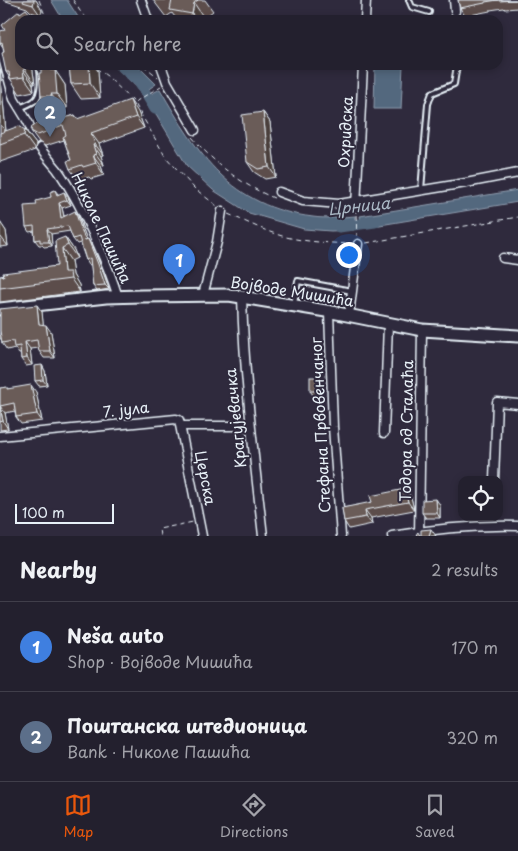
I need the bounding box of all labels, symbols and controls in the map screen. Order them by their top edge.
search box [15,15,503,70]
icon: search [33,29,61,57]
text: Search here [73,29,182,57]
street label: Охридска [331,95,358,168]
pin: 2 [34,96,66,137]
street label: Николе Пашића [67,168,138,287]
water label: Црница [327,190,392,220]
your location [336,242,362,268]
pin: 1 [163,244,195,285]
street label: Војводе Мишића [229,269,356,312]
street label: Стефана Првовенчаног [303,336,336,513]
street label: Тодора од Сталаћа [393,359,418,502]
street label: Крагујевачка [218,367,251,469]
street label: 7. јула [102,395,151,422]
street label: Церска [190,449,223,508]
map controls [458,476,503,521]
button: locate [458,476,503,521]
scale bar [15,501,114,524]
text: 100 m [22,502,65,523]
text: Nearby [20,553,97,585]
text: 2 results [431,557,498,581]
text: Neša auto [67,621,164,649]
text: 1 [32,635,40,659]
text: 170 m [452,635,498,659]
text: Shop · Војводе Мишића [67,649,252,673]
text: Поштанска штедионица [67,711,307,739]
text: 2 [30,725,42,749]
text: 320 m [447,725,498,749]
text: Bank · Николе Пашића [67,739,250,763]
tab: Map [63,791,93,842]
tab: Directions [220,791,288,842]
tab: Saved [415,791,455,842]

